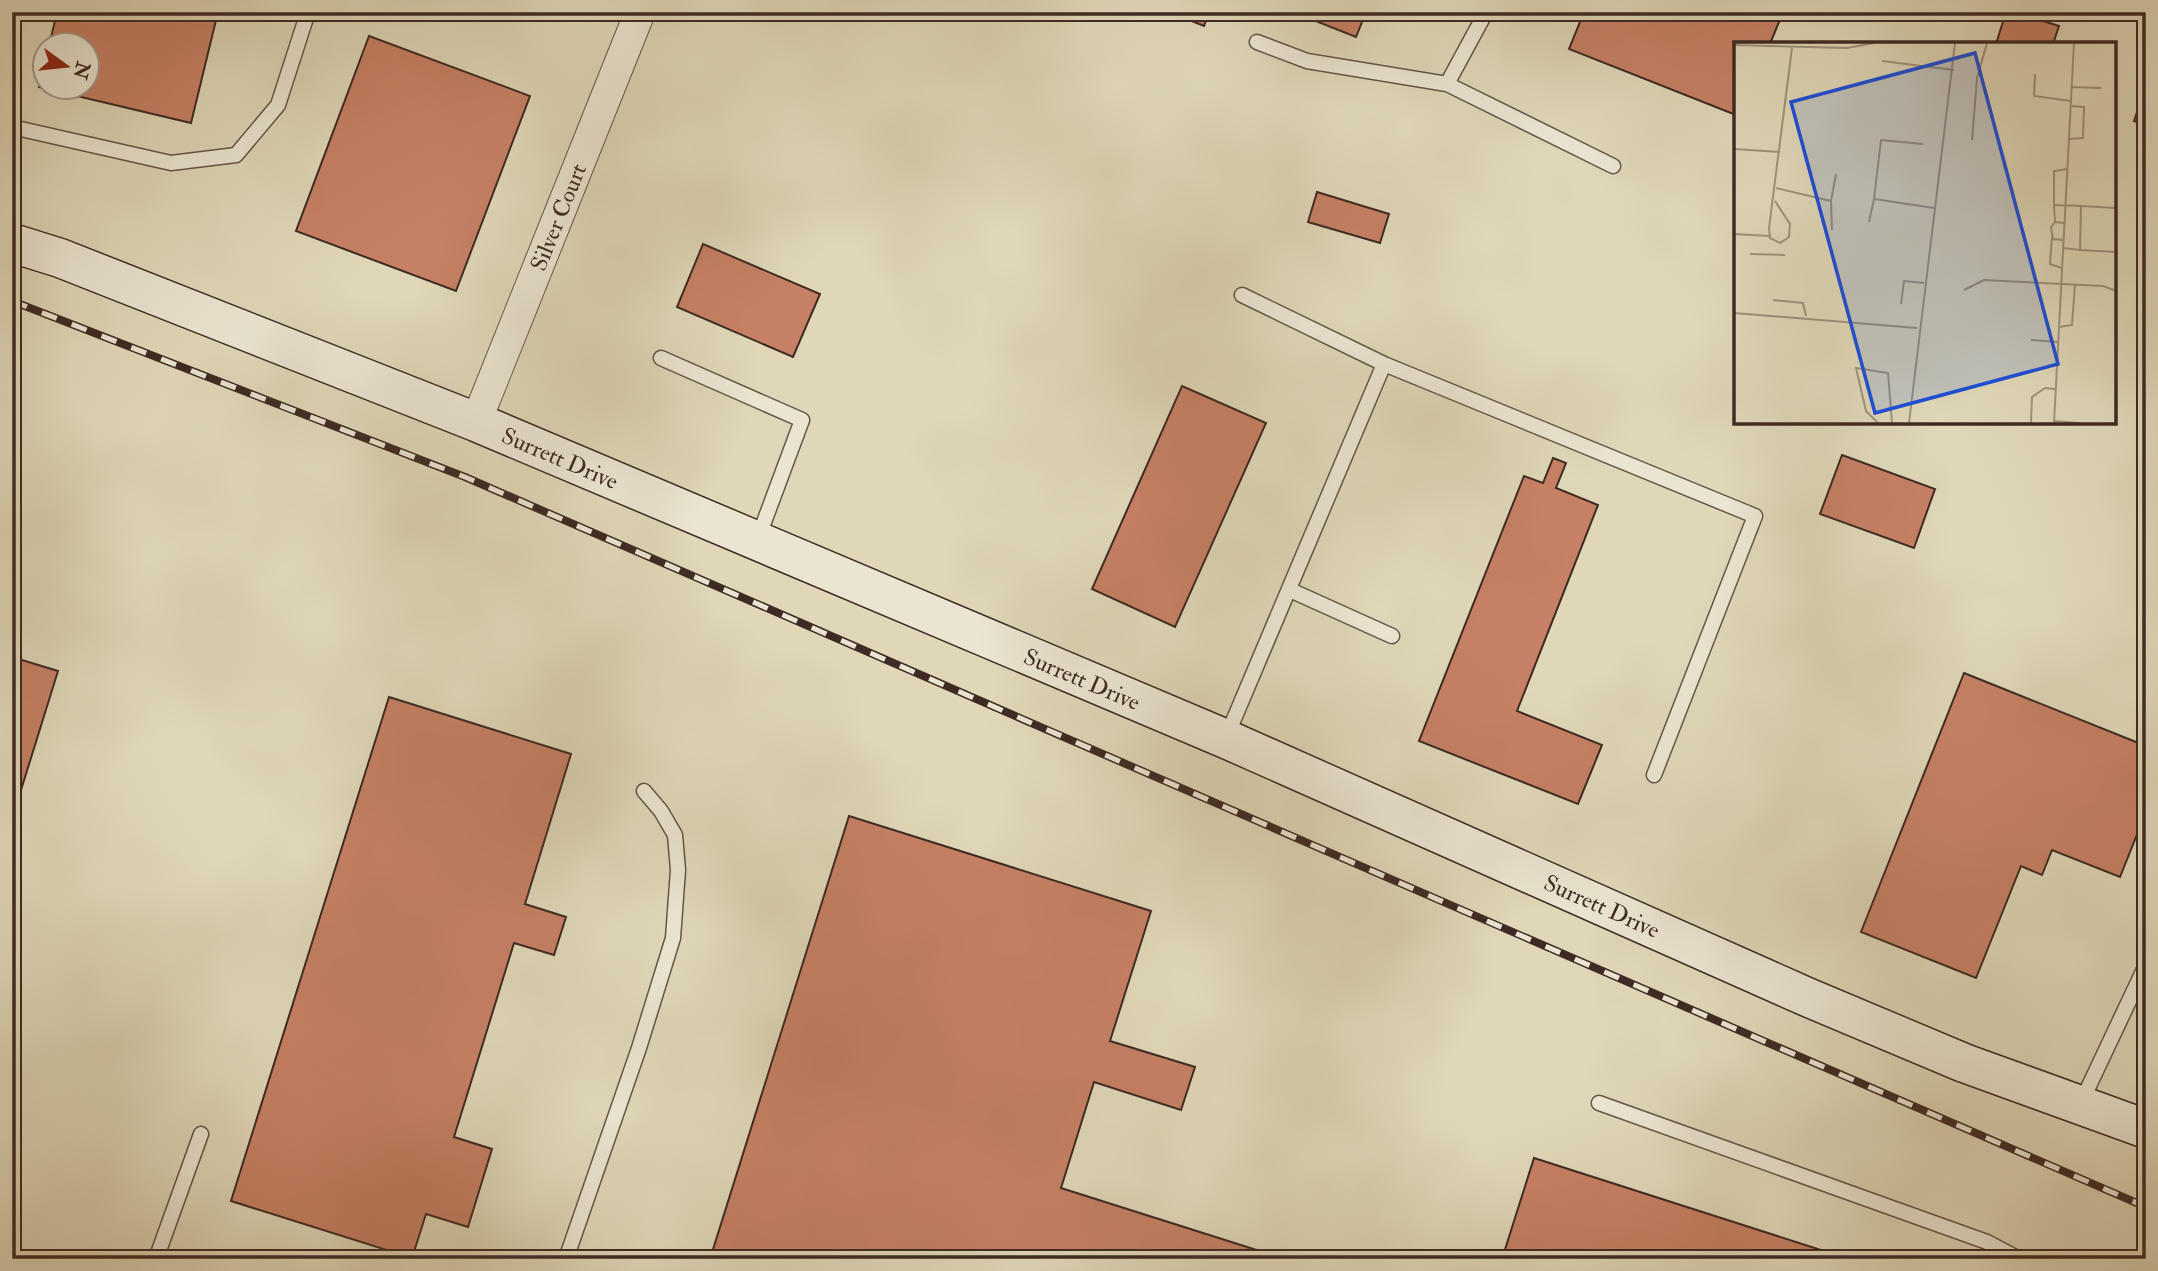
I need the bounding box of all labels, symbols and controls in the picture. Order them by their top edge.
north arrow [32,32,102,102]
inset map [1734,42,2116,424]
text: N [67,58,96,82]
street label: Silver Court [524,159,593,275]
street label: Surrett Drive [497,421,623,496]
street label: Surrett Drive [1019,642,1145,717]
street label: Surrett Drive [1539,868,1665,945]

